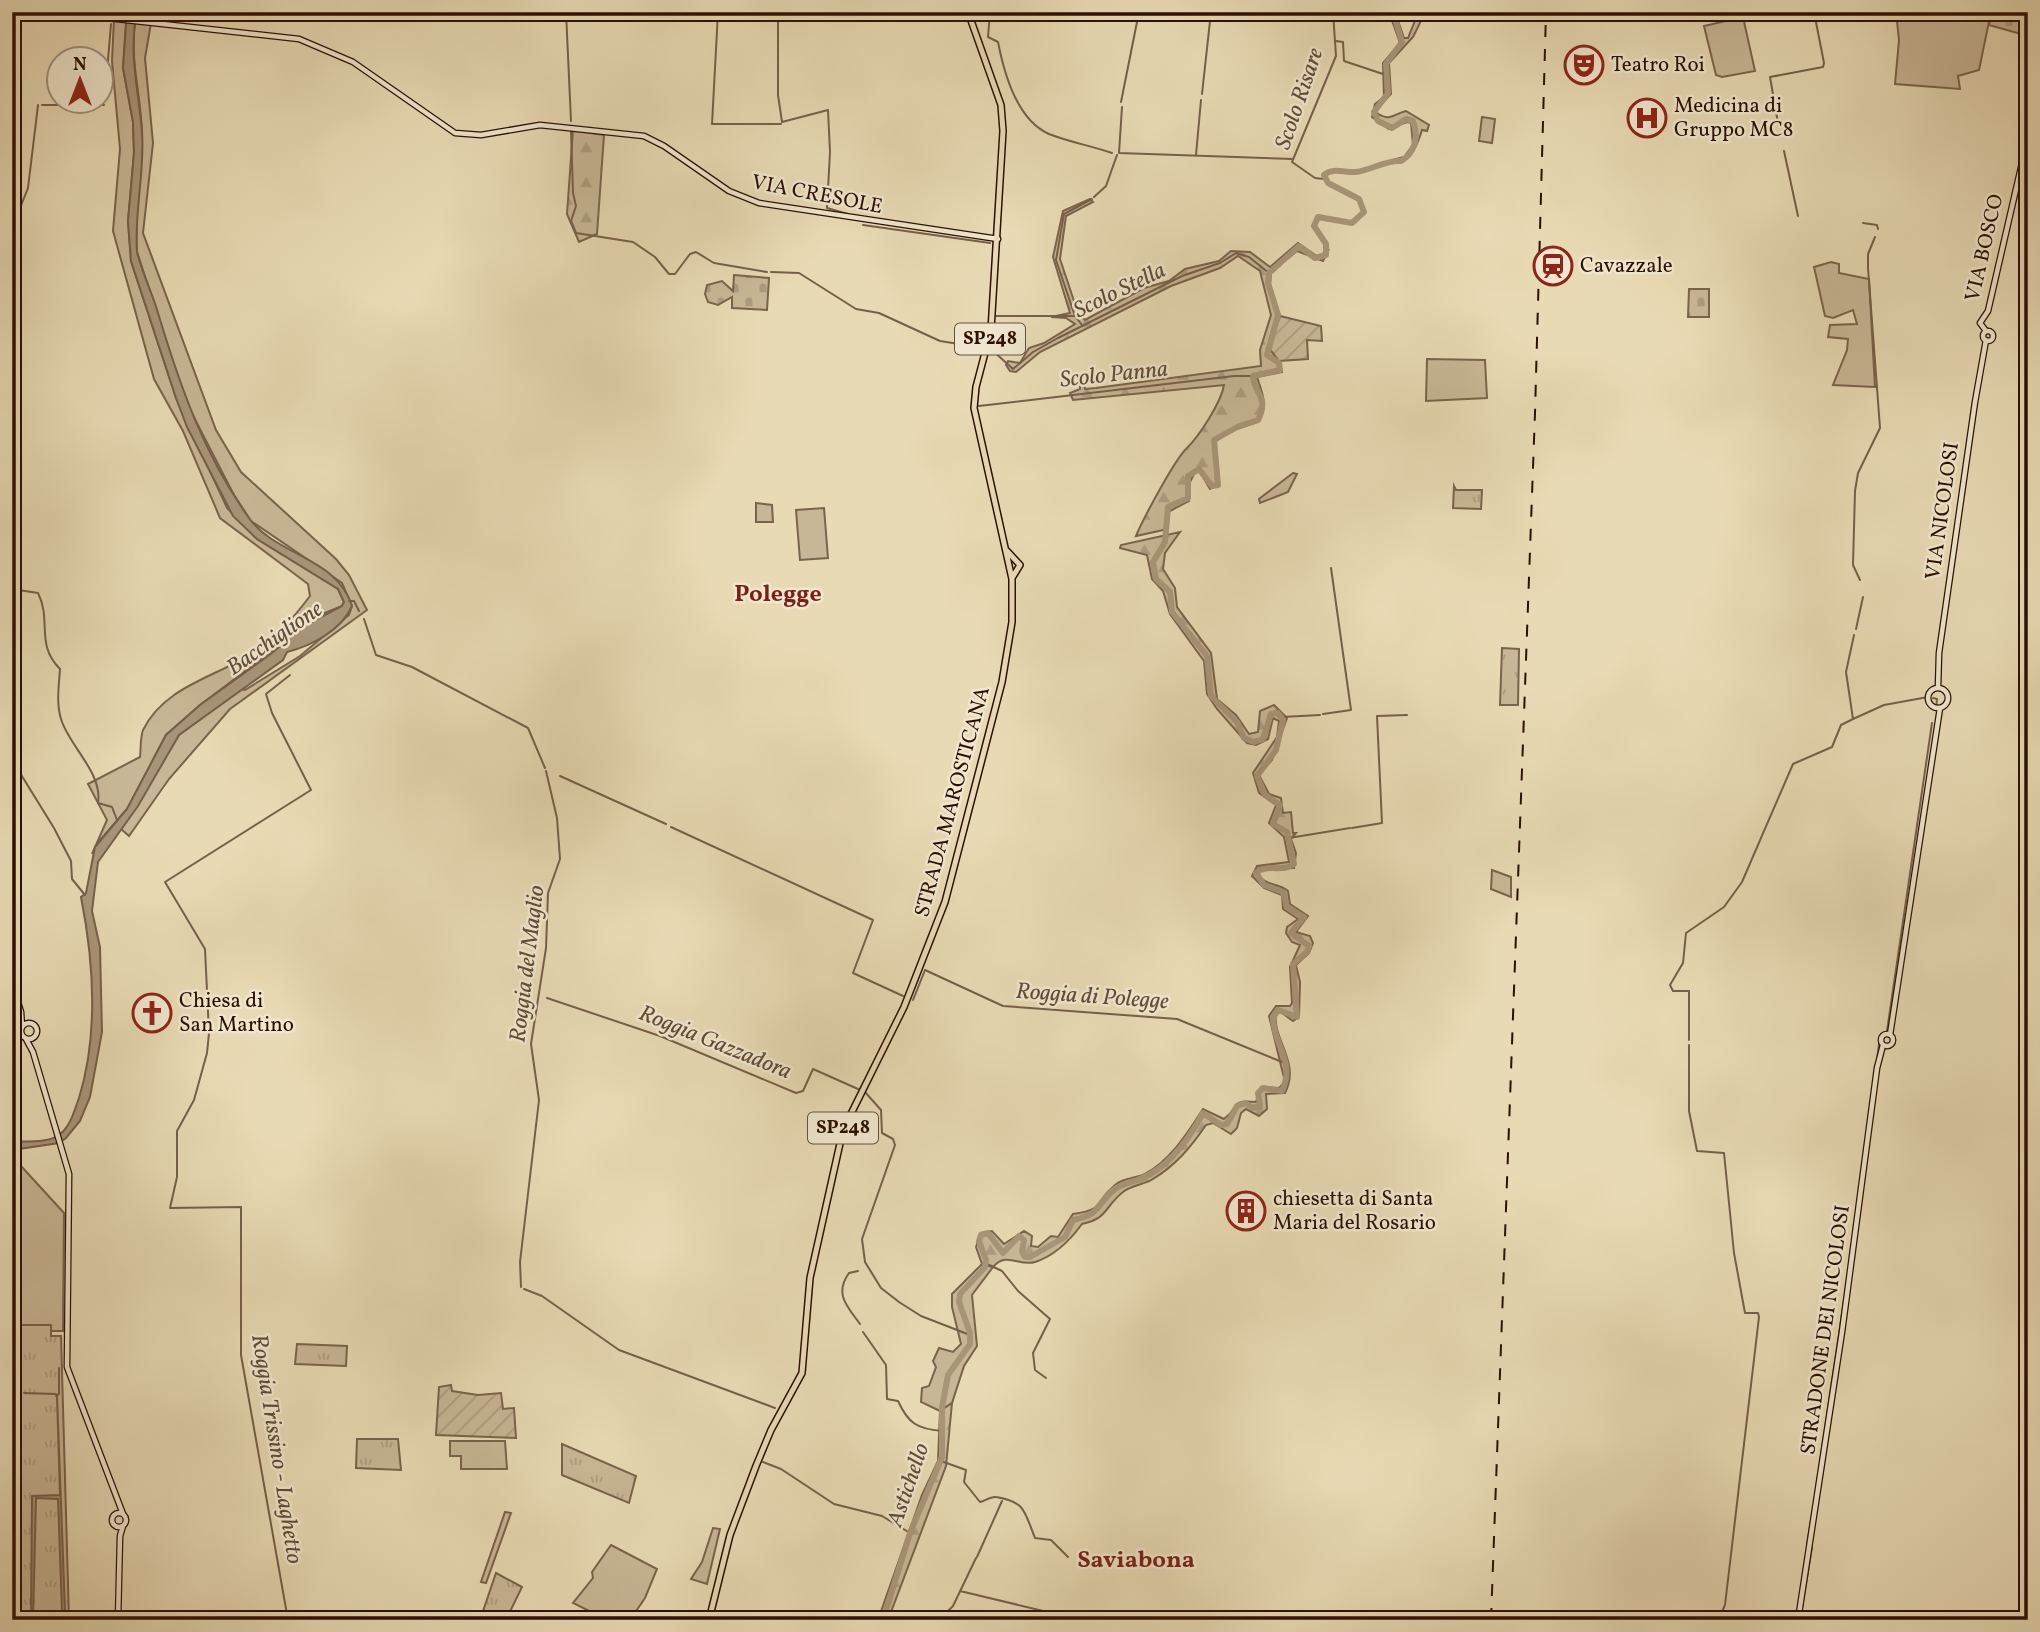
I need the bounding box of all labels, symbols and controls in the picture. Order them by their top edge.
water label: Scolo Risare [1268,43,1332,154]
theatre icon: Teatro Roi [1563,44,1605,86]
north arrow [46,46,116,116]
place label: Teatro Roi [1611,51,1705,80]
text: N [73,52,87,78]
place label: Medicina di Gruppo MC8 [1674,92,1793,145]
hospital icon: Medicina di Gruppo MC8 [1626,97,1668,139]
street label: VIA CRESOLE [749,168,885,222]
street label: VIA BOSCO [1959,191,2011,305]
station icon: Cavazzale [1532,245,1574,287]
place label: Cavazzale [1580,252,1673,281]
water label: Scolo Stella [1069,255,1171,327]
road number: SP248 [955,324,1025,354]
water label: Scolo Panna [1058,353,1170,397]
street label: VIA NICOLOSI [1919,440,1967,582]
district label: Polegge [734,578,822,612]
water label: Bacchiglione [220,594,330,684]
street label: STRADA MAROSTICANA [908,683,998,920]
water label: Roggia del Maglio [502,883,554,1044]
water label: Roggia di Polegge [1014,976,1170,1018]
place label: Chiesa di San Martino [179,987,294,1040]
church icon: Chiesa di San Martino [131,992,173,1034]
water label: Roggia Gazzadora [634,998,796,1088]
road number: SP248 [808,1112,878,1144]
place label: chiesetta di Santa Maria del Rosario [1273,1185,1436,1238]
building icon: chiesetta di Santa Maria del Rosario [1225,1190,1267,1232]
street label: STRADONE DEI NICOLOSI [1794,1203,1858,1457]
water label: Roggia Trissino - Laghetto [242,1332,310,1567]
water label: Astichello [879,1438,938,1532]
district label: Saviabona [1077,1544,1195,1578]

